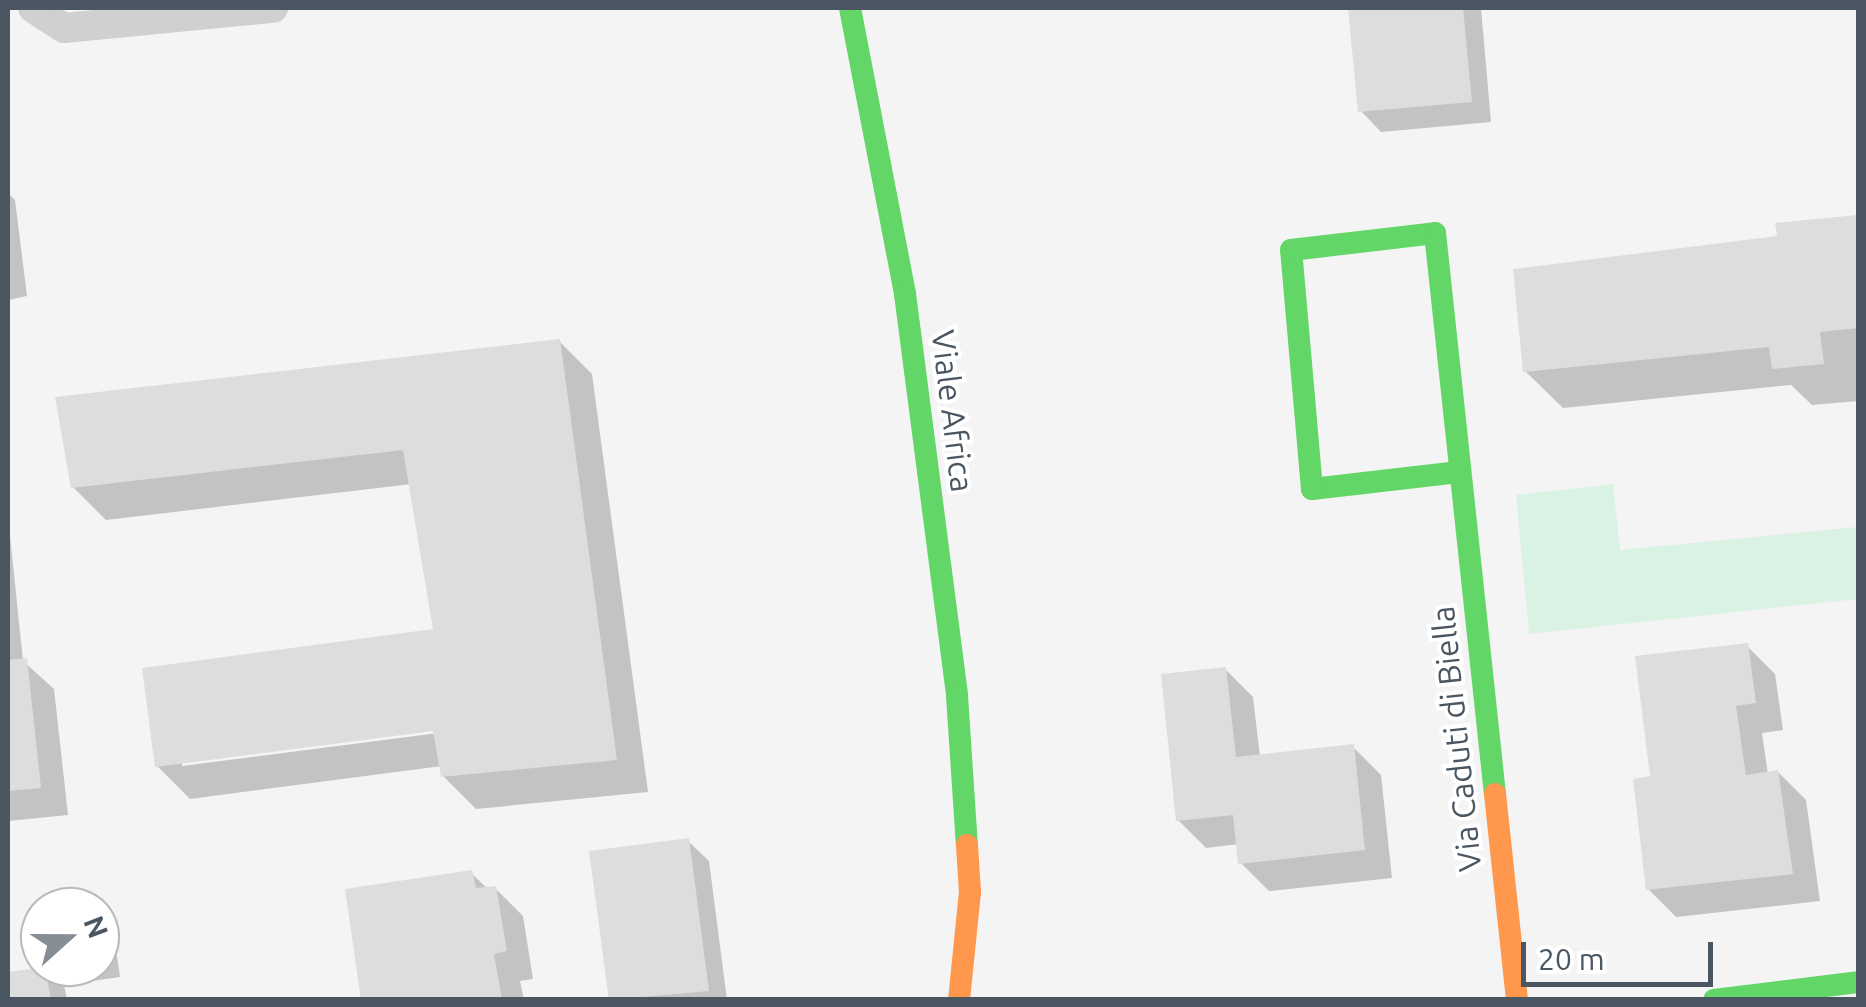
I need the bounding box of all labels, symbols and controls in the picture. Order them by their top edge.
street label: Viale Africa [924,328,982,494]
street label: Via Caduti di Biella [1423,604,1489,874]
north arrow [20,887,120,987]
text: N [78,911,115,942]
scale bar [1526,922,1718,984]
text: 20 m [1538,942,1605,976]

